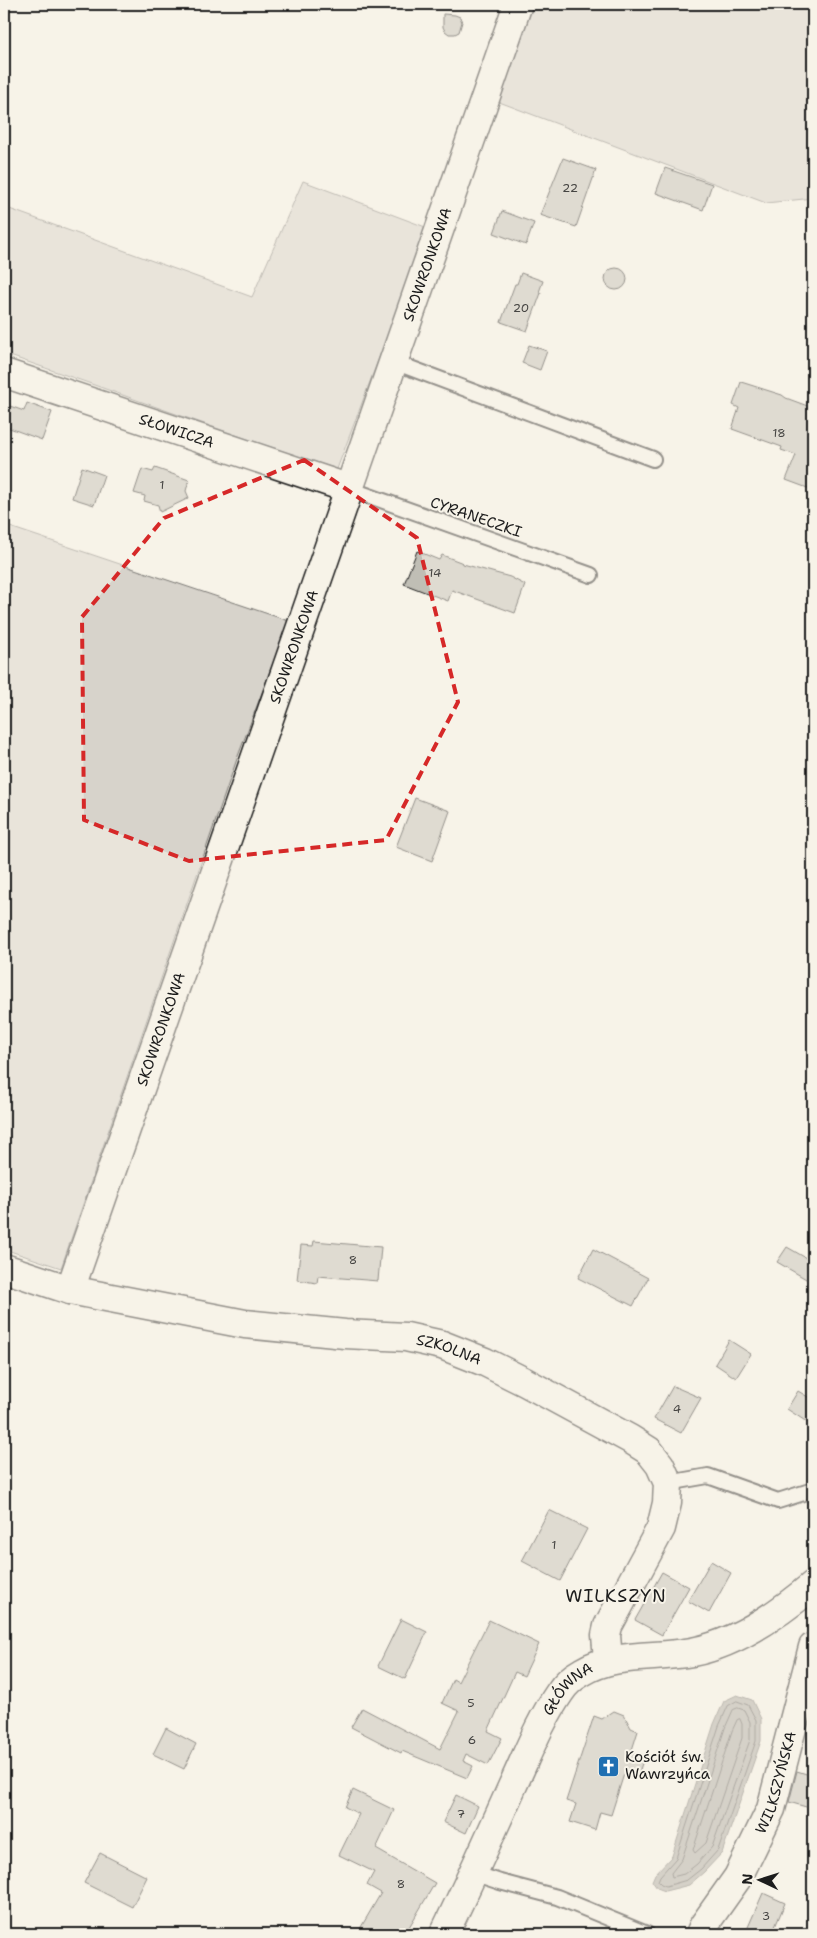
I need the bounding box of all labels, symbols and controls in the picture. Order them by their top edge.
house number: 22 [562,180,578,196]
street label: SKOWRONKOWA [398,205,456,324]
house number: 20 [513,300,529,316]
street label: SŁOWICZA [136,409,217,453]
house number: 18 [772,425,786,441]
house number: 1 [159,477,165,493]
street label: CYRANECZKI [428,492,524,542]
house number: 14 [429,565,441,581]
street label: SKOWRONKOWA [265,587,323,707]
street label: SKOWRONKOWA [132,970,190,1089]
house number: 8 [349,1252,357,1268]
street label: SZKOLNA [414,1330,484,1370]
house number: 4 [673,1401,681,1417]
house number: 1 [551,1537,557,1553]
district label: WILKSZYN [565,1584,667,1608]
street label: GŁÓWNA [538,1658,596,1719]
house number: 5 [467,1695,475,1711]
street label: WILKSZYŃSKA [750,1729,801,1837]
house number: 6 [468,1732,476,1748]
place label: Kościół św. Wawrzyńca [625,1747,711,1784]
church icon: Kościół św. Wawrzyńca [597,1754,621,1778]
house number: 7 [457,1806,465,1822]
north arrow [734,1856,784,1906]
text: N [738,1873,756,1885]
house number: 8 [397,1876,405,1892]
house number: 3 [762,1908,770,1924]

